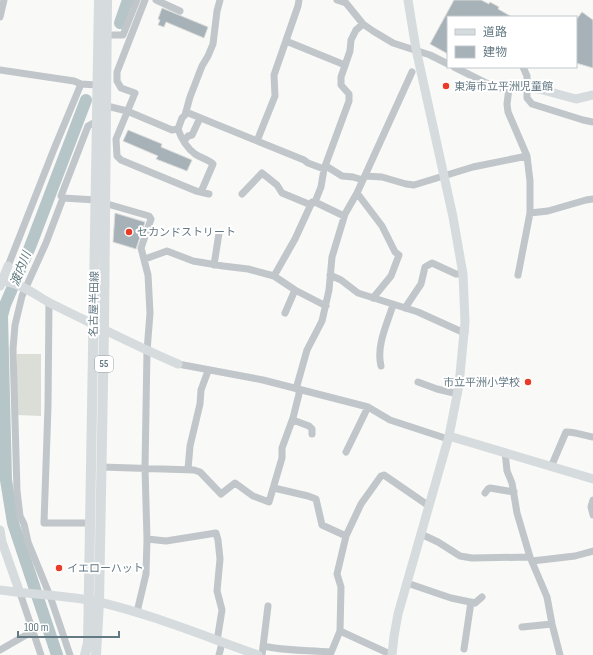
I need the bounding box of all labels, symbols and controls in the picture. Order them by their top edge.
legend [447,16,577,68]
text: 道路 [483,25,507,40]
text: 建物 [483,45,507,60]
place label: 東海市立平洲児童館 [454,80,553,93]
marker: 東海市立平洲児童館 [441,81,451,91]
place label: セカンドストリート [137,226,236,239]
marker: セカンドストリート [124,227,134,237]
water label: 渡内川 [8,248,35,288]
street label: 名古屋半田線 [87,271,101,337]
road number: 55 [95,356,113,372]
place label: 市立平洲小学校 [443,376,520,389]
marker: 市立平洲小学校 [523,377,533,387]
place label: イエローハット [67,562,144,575]
marker: イエローハット [54,563,64,573]
scale bar [18,613,119,639]
text: 100 m [24,620,49,635]

